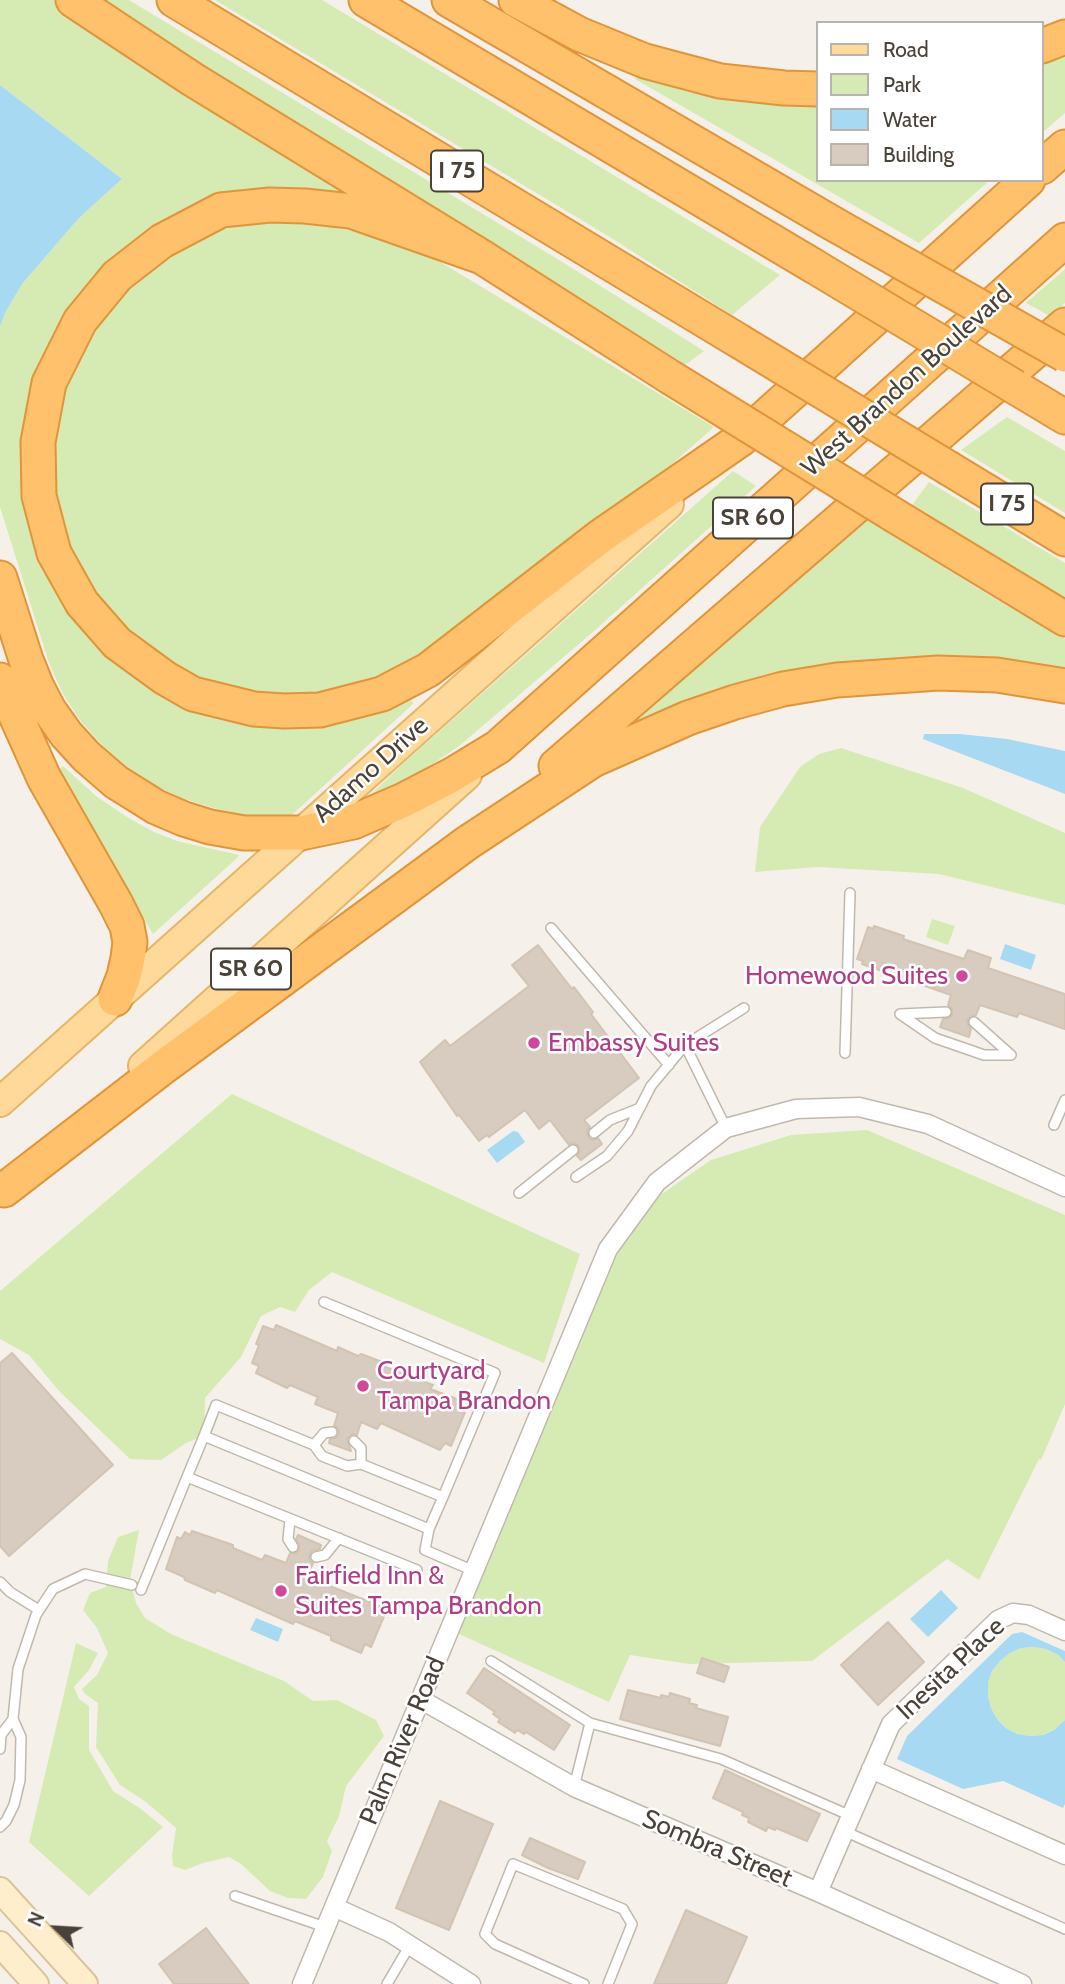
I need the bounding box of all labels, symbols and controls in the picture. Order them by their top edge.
legend [816,21,1044,182]
text: Road [883,37,929,62]
text: Park [883,72,921,97]
text: Water [883,107,936,132]
text: Building [883,142,954,167]
road number: I 75 [431,150,483,191]
street label: West Brandon Boulevard [796,278,1018,484]
road number: I 75 [981,484,1033,524]
road number: SR 60 [713,498,793,538]
street label: Adamo Drive [307,710,435,830]
road number: SR 60 [211,948,291,989]
place label: Homewood Suites [745,960,948,992]
marker: Homewood Suites [954,968,970,984]
place label: Embassy Suites [548,1027,719,1059]
marker: Embassy Suites [526,1035,542,1051]
place label: Courtyard Tampa Brandon [377,1355,551,1416]
marker: Courtyard Tampa Brandon [355,1378,371,1394]
place label: Fairfield Inn & Suites Tampa Brandon [295,1560,542,1622]
marker: Fairfield Inn & Suites Tampa Brandon [273,1583,289,1599]
street label: Inesita Place [891,1611,1011,1727]
street label: Palm River Road [354,1652,452,1830]
street label: Sombra Street [637,1803,797,1895]
north arrow [21,1893,91,1963]
text: N [23,1908,50,1930]

